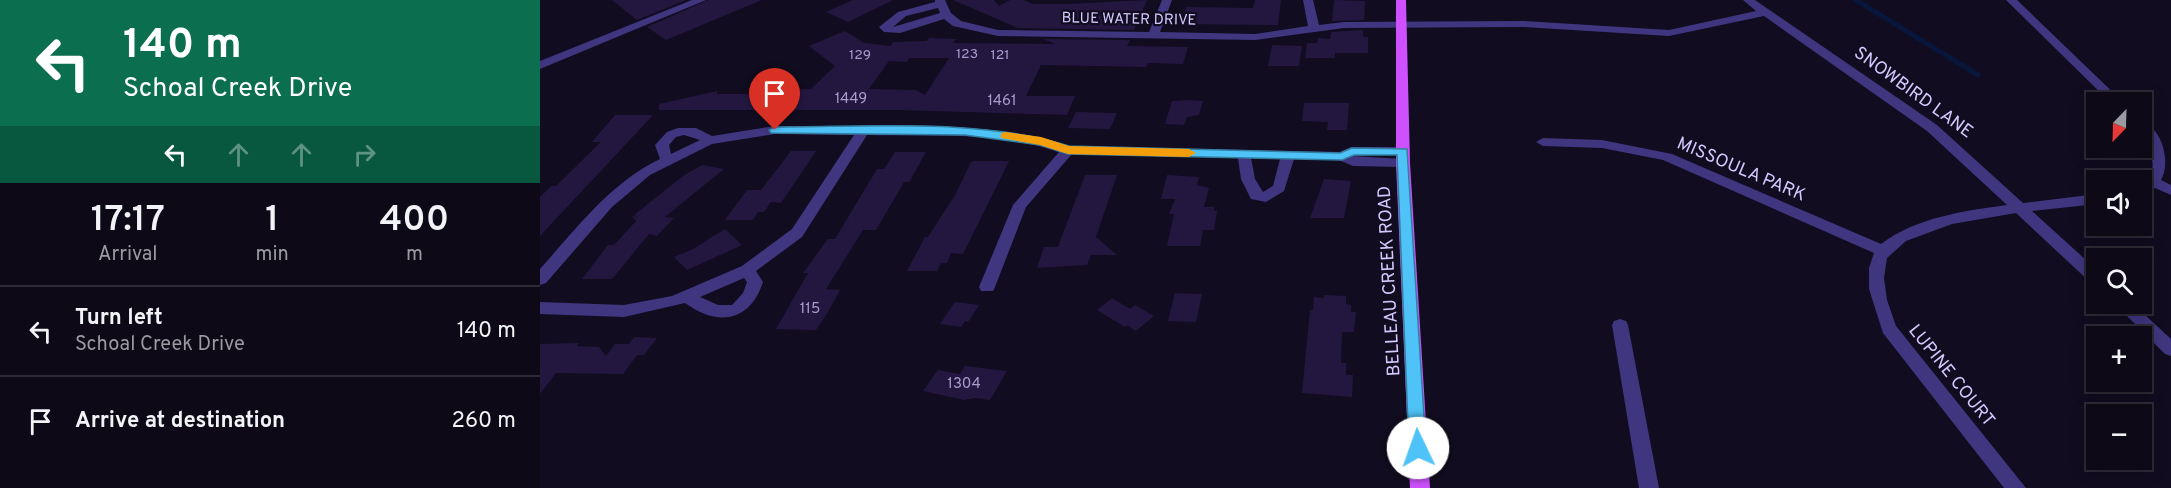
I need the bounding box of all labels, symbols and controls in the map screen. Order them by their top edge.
street label: BLUE WATER DRIVE [1061,9,1197,31]
text: 140 m [123,20,242,73]
icon: left [24,24,102,102]
street label: SNOWBIRD LANE [1849,42,1977,144]
house number: 123 [956,46,978,63]
house number: 129 [849,47,871,64]
house number: 121 [990,47,1010,64]
pin [749,68,800,130]
text: Schoal Creek Drive [123,72,352,106]
icon: arrive [758,77,791,110]
house number: 1449 [835,90,867,109]
house number: 1461 [987,92,1017,111]
north arrow [2086,92,2152,158]
map controls [2086,92,2152,470]
street label: MISSOULA PARK [1673,132,1809,208]
icon: left [159,138,192,171]
icon: ahead [222,138,255,171]
icon: ahead [285,138,318,171]
icon: right [348,138,381,171]
button: sound [2086,170,2152,236]
street label: BELLEAU CREEK ROAD [1374,185,1406,377]
text: 17:17 [91,198,165,244]
text: 1 [265,198,279,244]
text: 400 [379,198,449,244]
text: Arrival [98,242,158,268]
text: min [256,242,289,268]
text: m [406,242,423,268]
button: search [2086,248,2152,314]
house number: 115 [800,300,820,319]
text: Turn left [75,305,163,332]
icon: left [24,315,57,348]
text: 140 m [457,318,516,345]
street label: LUPINE COURT [1903,320,1999,432]
button: + [2086,326,2152,392]
text: Schoal Creek Drive [75,332,245,358]
house number: 1304 [947,375,981,394]
button: − [2086,404,2152,470]
icon: arrive [24,405,57,438]
text: Arrive at destination [75,408,285,435]
text: 260 m [451,408,516,435]
position arrow [1386,416,1450,480]

